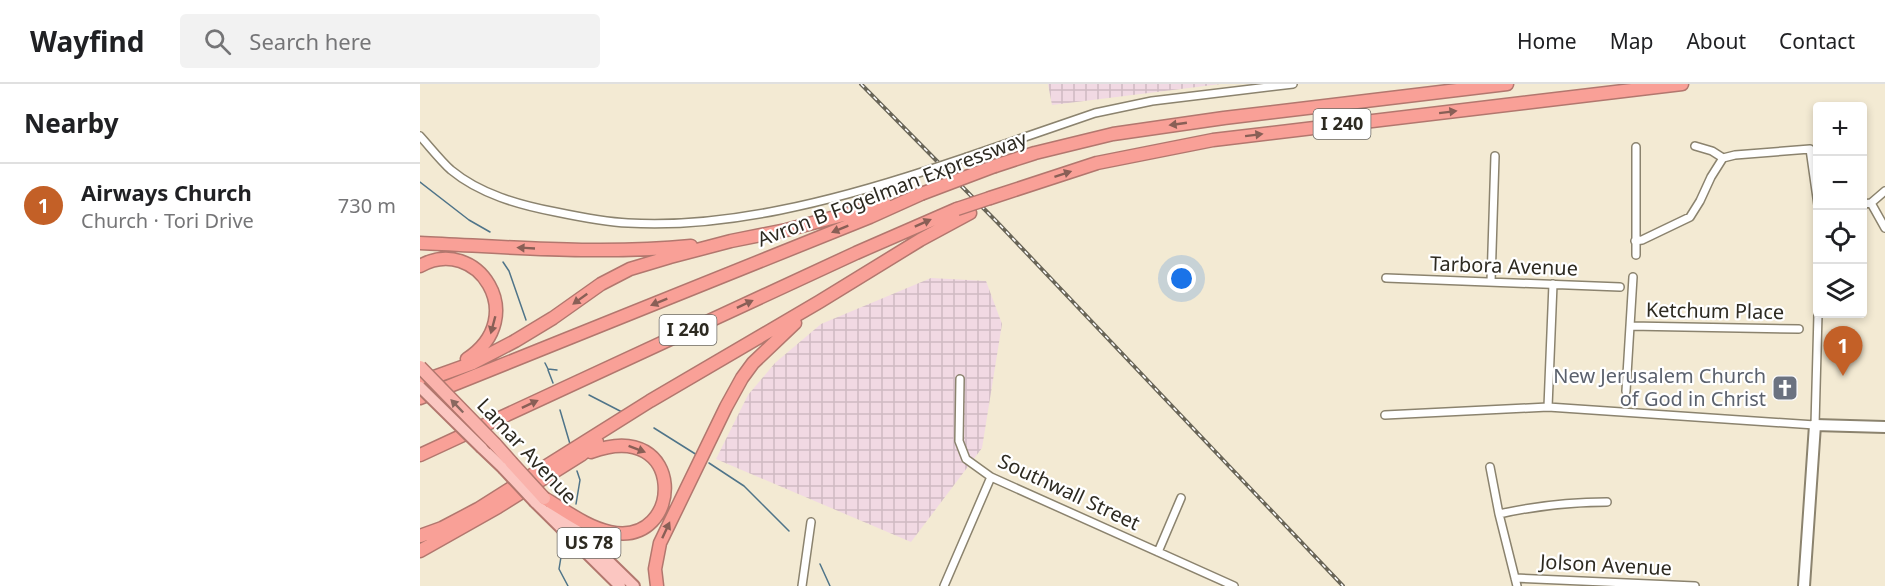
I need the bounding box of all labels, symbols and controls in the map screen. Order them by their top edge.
search box [180,14,600,68]
text: Wayfind [30,22,144,60]
icon: search [201,25,234,58]
text: Search here [249,26,372,56]
text: Home [1517,27,1577,55]
text: Map [1610,27,1653,55]
text: About [1686,27,1746,55]
text: Contact [1779,27,1855,55]
map controls [1813,102,1867,318]
button: + [1813,102,1867,156]
text: Nearby [24,105,119,141]
one-way arrow [1438,107,1457,117]
road number: I 240 [1314,109,1370,139]
one-way arrow [1168,120,1187,129]
street label: Avron B Fogelman Expressway [753,124,1031,253]
one-way arrow [1245,130,1264,140]
button: − [1813,156,1867,210]
one-way arrow [1054,169,1072,178]
text: Airways Church [81,177,252,207]
text: 1 [38,192,49,219]
text: 730 m [338,192,396,219]
text: Church · Tori Drive [81,207,254,234]
button: locate [1813,210,1867,264]
one-way arrow [914,218,932,228]
one-way arrow [830,224,848,234]
one-way arrow [517,243,536,252]
street label: Tarbora Avenue [1430,249,1578,282]
your location [1167,264,1196,293]
button: layers [1813,264,1867,318]
one-way arrow [572,293,588,305]
street label: Ketchum Place [1646,296,1784,325]
one-way arrow [649,297,667,307]
one-way arrow [737,299,754,308]
road number: I 240 [660,315,716,345]
one-way arrow [488,316,498,334]
pin: 1 [1824,326,1862,376]
place label: New Jerusalem Church of God in Christ [1553,362,1766,412]
church icon: New Jerusalem Church of God in Christ [1770,373,1800,403]
street label: Lamar Avenue [471,392,583,509]
one-way arrow [451,399,465,413]
one-way arrow [522,399,539,408]
one-way arrow [628,445,646,455]
street label: Southwall Street [994,447,1144,536]
one-way arrow [661,521,670,538]
road number: US 78 [558,528,621,558]
street label: Jolson Avenue [1537,547,1673,581]

